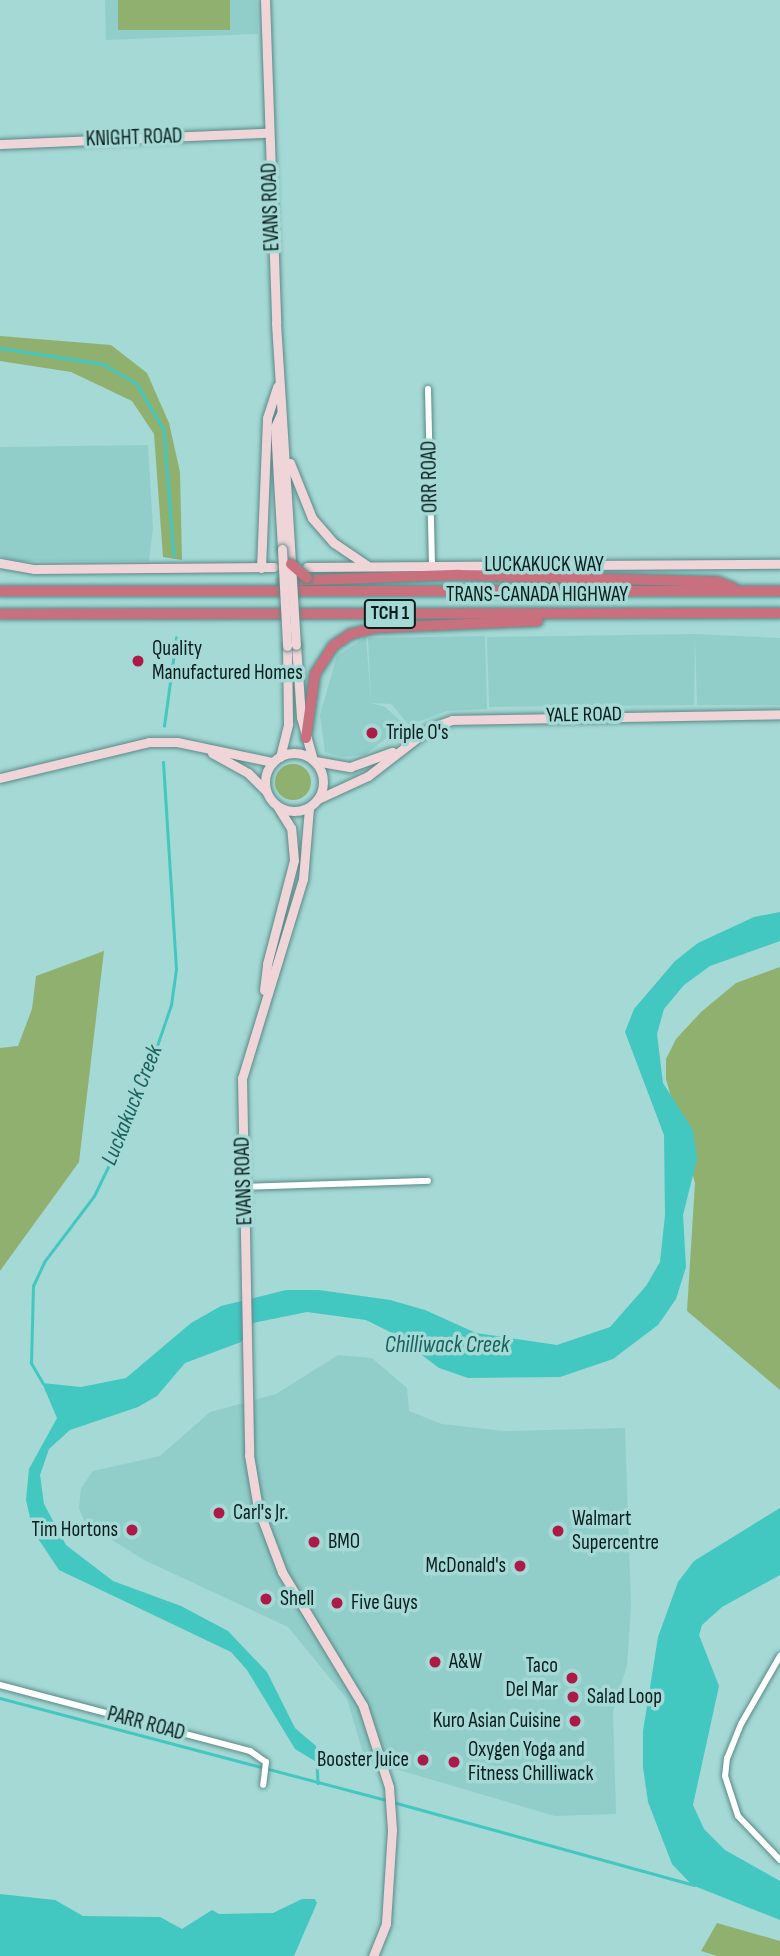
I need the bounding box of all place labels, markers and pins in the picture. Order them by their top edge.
place label: Quality Manufactured Homes [152,636,303,686]
marker: Quality Manufactured Homes [130,653,146,669]
place label: Triple O's [386,720,448,746]
marker: Triple O's [364,725,380,741]
place label: Carl's Jr. [233,1500,288,1526]
marker: Carl's Jr. [211,1505,227,1521]
place label: Walmart Supercentre [572,1506,659,1556]
place label: Tim Hortons [32,1517,118,1543]
marker: Tim Hortons [124,1522,140,1538]
marker: Walmart Supercentre [550,1523,566,1539]
place label: BMO [328,1529,360,1555]
marker: BMO [306,1534,322,1550]
place label: McDonald's [426,1553,506,1579]
marker: McDonald's [512,1558,528,1574]
place label: Shell [280,1586,314,1612]
place label: Five Guys [351,1590,418,1616]
marker: Shell [258,1591,274,1607]
marker: Five Guys [329,1595,345,1611]
place label: A&W [449,1649,482,1675]
place label: Taco Del Mar [505,1653,558,1703]
marker: A&W [427,1654,443,1670]
marker: Taco Del Mar [564,1670,580,1686]
place label: Salad Loop [587,1684,662,1710]
marker: Salad Loop [565,1689,581,1705]
place label: Kuro Asian Cuisine [433,1708,561,1734]
marker: Kuro Asian Cuisine [567,1713,583,1729]
place label: Oxygen Yoga and Fitness Chilliwack [468,1737,593,1787]
place label: Booster Juice [317,1747,409,1773]
marker: Booster Juice [415,1752,431,1768]
marker: Oxygen Yoga and Fitness Chilliwack [446,1754,462,1770]

